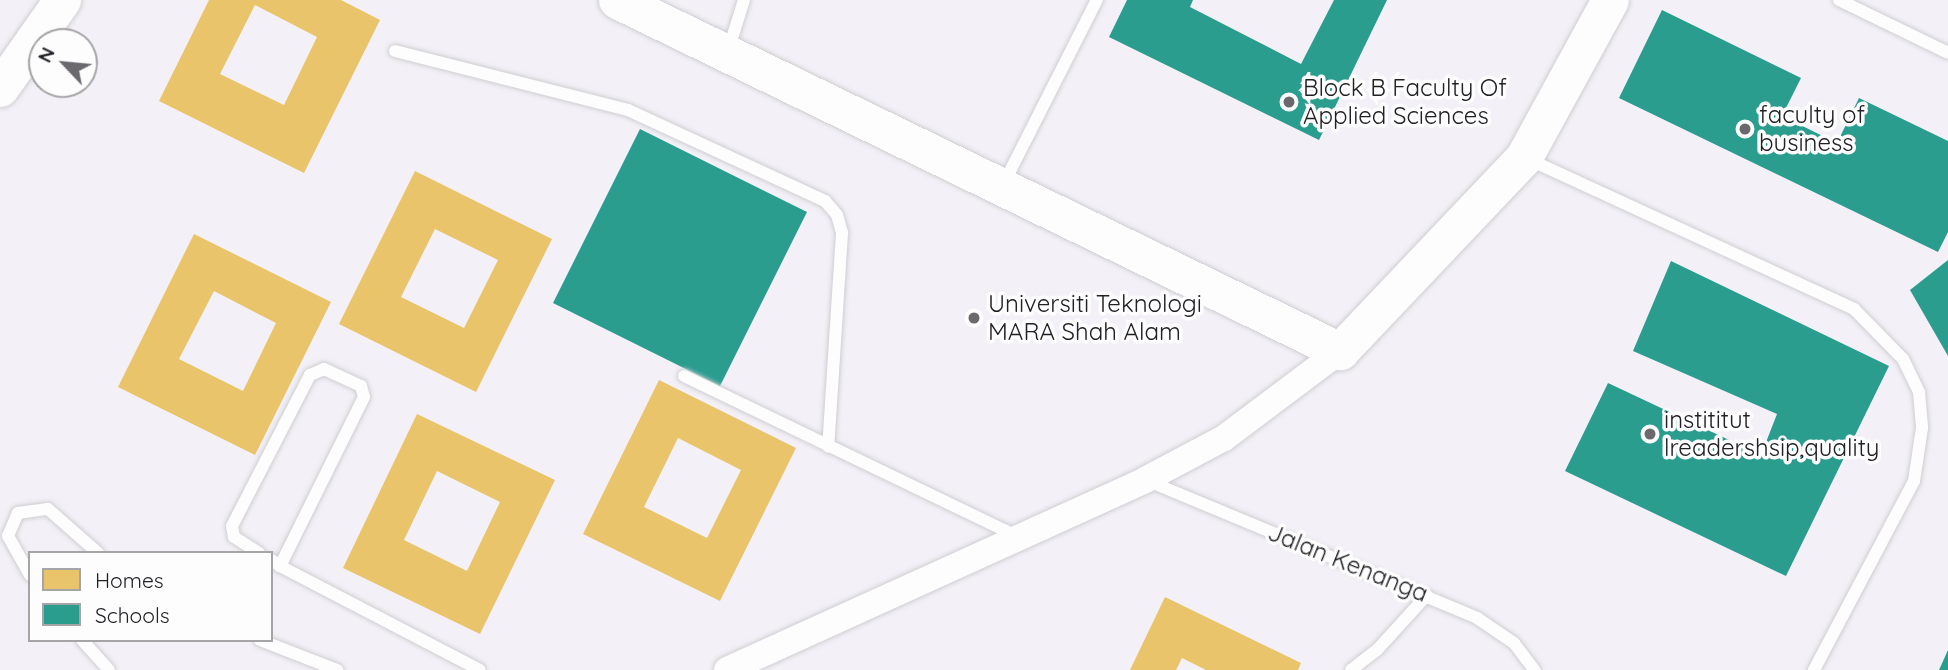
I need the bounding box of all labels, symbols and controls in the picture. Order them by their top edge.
north arrow [28,28,98,98]
text: N [32,43,60,66]
place label: Block B Faculty Of Applied Sciences [1303,74,1507,130]
marker: Block B Faculty Of Applied Sciences [1281,94,1297,110]
place label: faculty of business [1759,101,1865,157]
marker: faculty of business [1737,121,1753,137]
place label: Universiti Teknologi MARA Shah Alam [988,290,1202,346]
marker: Universiti Teknologi MARA Shah Alam [966,310,982,326]
place label: instititut lreadershsip,quality [1664,406,1879,462]
marker: instititut lreadershsip,quality [1642,426,1658,442]
street label: Jalan Kenanga [1264,518,1432,608]
legend [28,551,273,642]
text: Homes [95,567,164,593]
text: Schools [95,602,170,628]

